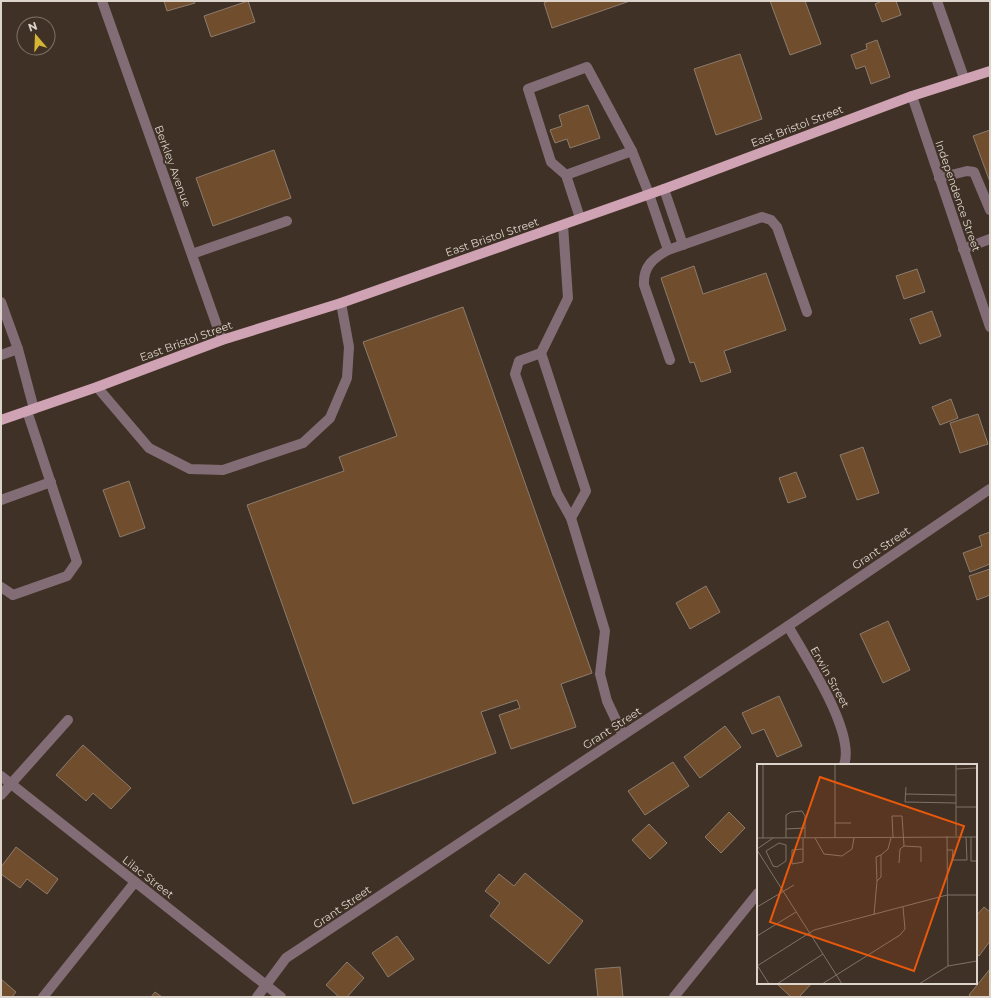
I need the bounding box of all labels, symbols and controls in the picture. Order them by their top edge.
north arrow [16,16,56,56]
text: N [26,18,39,35]
street label: East Bristol Street [749,102,846,150]
street label: Berkley Avenue [152,123,194,209]
street label: Independence Street [932,138,984,254]
street label: East Bristol Street [444,214,541,260]
street label: East Bristol Street [138,318,235,364]
street label: Grant Street [849,523,913,573]
street label: Erwin Street [807,644,853,711]
street label: Grant Street [580,704,644,752]
inset map [757,764,977,984]
street label: Lilac Street [120,853,177,902]
street label: Grant Street [310,882,374,932]

